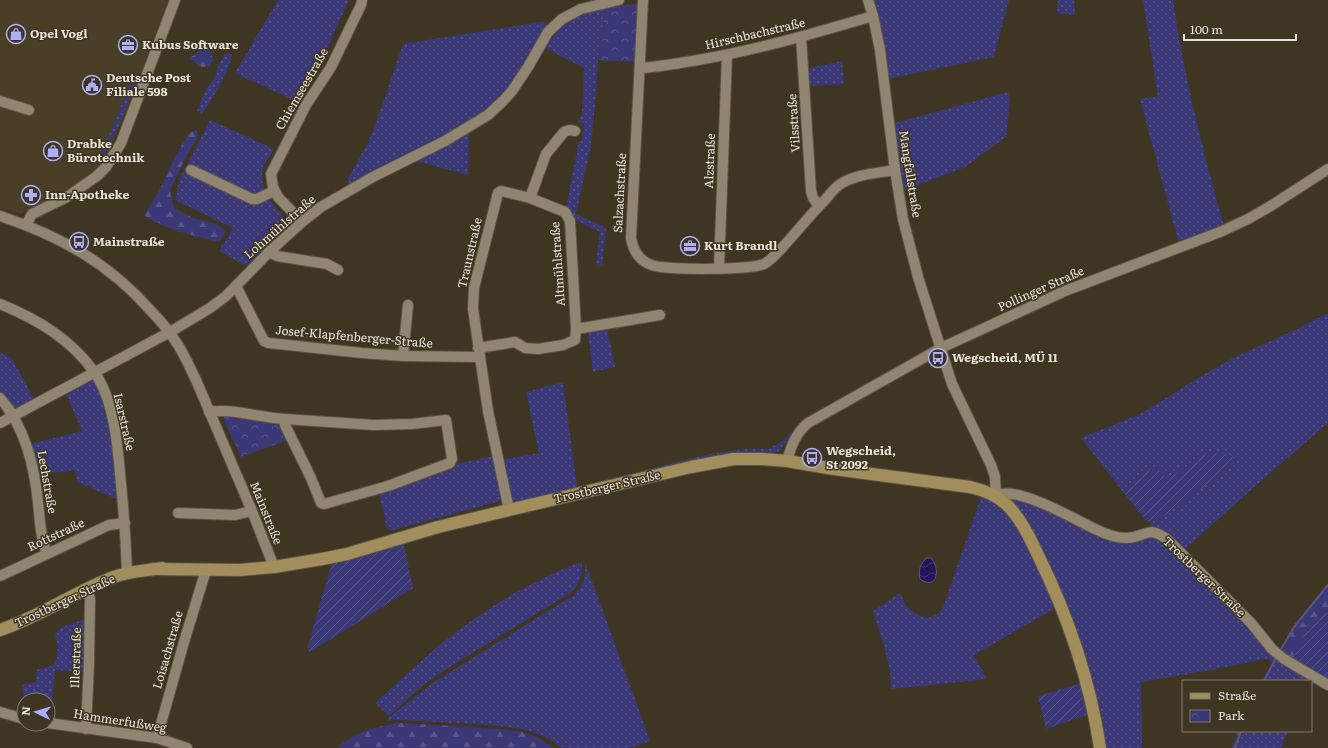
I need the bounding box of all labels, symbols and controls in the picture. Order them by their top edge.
street label: Hirschbachstraße [703,13,807,53]
scale bar [1184,16,1296,42]
text: 100 m [1190,20,1223,38]
shop icon: Opel Vogl [5,23,27,45]
place label: Opel Vogl [30,24,88,42]
office icon: Kubus Software [117,34,139,56]
place label: Kubus Software [142,35,239,53]
street label: Chiemseestraße [270,44,332,133]
place label: Deutsche Post Filiale 598 [106,68,192,100]
public building icon: Deutsche Post Filiale 598 [81,74,103,96]
street label: Vilsstraße [782,93,804,153]
street label: Mangfallstraße [895,129,927,219]
street label: Alzstraße [699,133,719,189]
place label: Drabke Bürotechnik [67,134,145,166]
shop icon: Drabke Bürotechnik [42,140,64,162]
street label: Salzachstraße [608,153,630,233]
pharmacy icon: Inn-Apotheke [20,184,42,206]
place label: Inn-Apotheke [45,185,130,203]
street label: Lohmühlstraße [240,190,319,262]
street label: Traunstraße [452,216,486,290]
street label: Altmühlstraße [545,221,569,307]
bus stop icon: Mainstraße [68,231,90,253]
place label: Mainstraße [93,232,165,250]
office icon: Kurt Brandl [679,235,701,257]
place label: Kurt Brandl [704,236,778,254]
street label: Pollinger Straße [995,261,1087,315]
street label: Josef-Klapfenberger-Straße [275,320,434,352]
bus stop icon: Wegscheid, MÜ 11 [927,347,949,369]
place label: Wegscheid, MÜ 11 [952,348,1058,366]
street label: Isarstraße [110,391,140,452]
place label: Wegscheid, St 2092 [826,441,896,473]
bus stop icon: Wegscheid, St 2092 [801,447,823,469]
street label: Lechstraße [34,449,62,515]
street label: Trostberger Straße [552,465,662,507]
street label: Mainstraße [246,478,288,547]
street label: Rottstraße [24,513,87,555]
street label: Trostberger Straße [1159,532,1250,621]
street label: Trostberger Straße [11,569,118,631]
street label: Loisachstraße [147,608,187,691]
street label: Illerstraße [65,627,85,689]
legend [1182,680,1312,732]
text: Straße [1218,686,1256,704]
north arrow [16,692,56,732]
street label: Hammerfußweg [72,704,168,736]
text: N [17,706,33,716]
text: Park [1218,706,1245,724]

